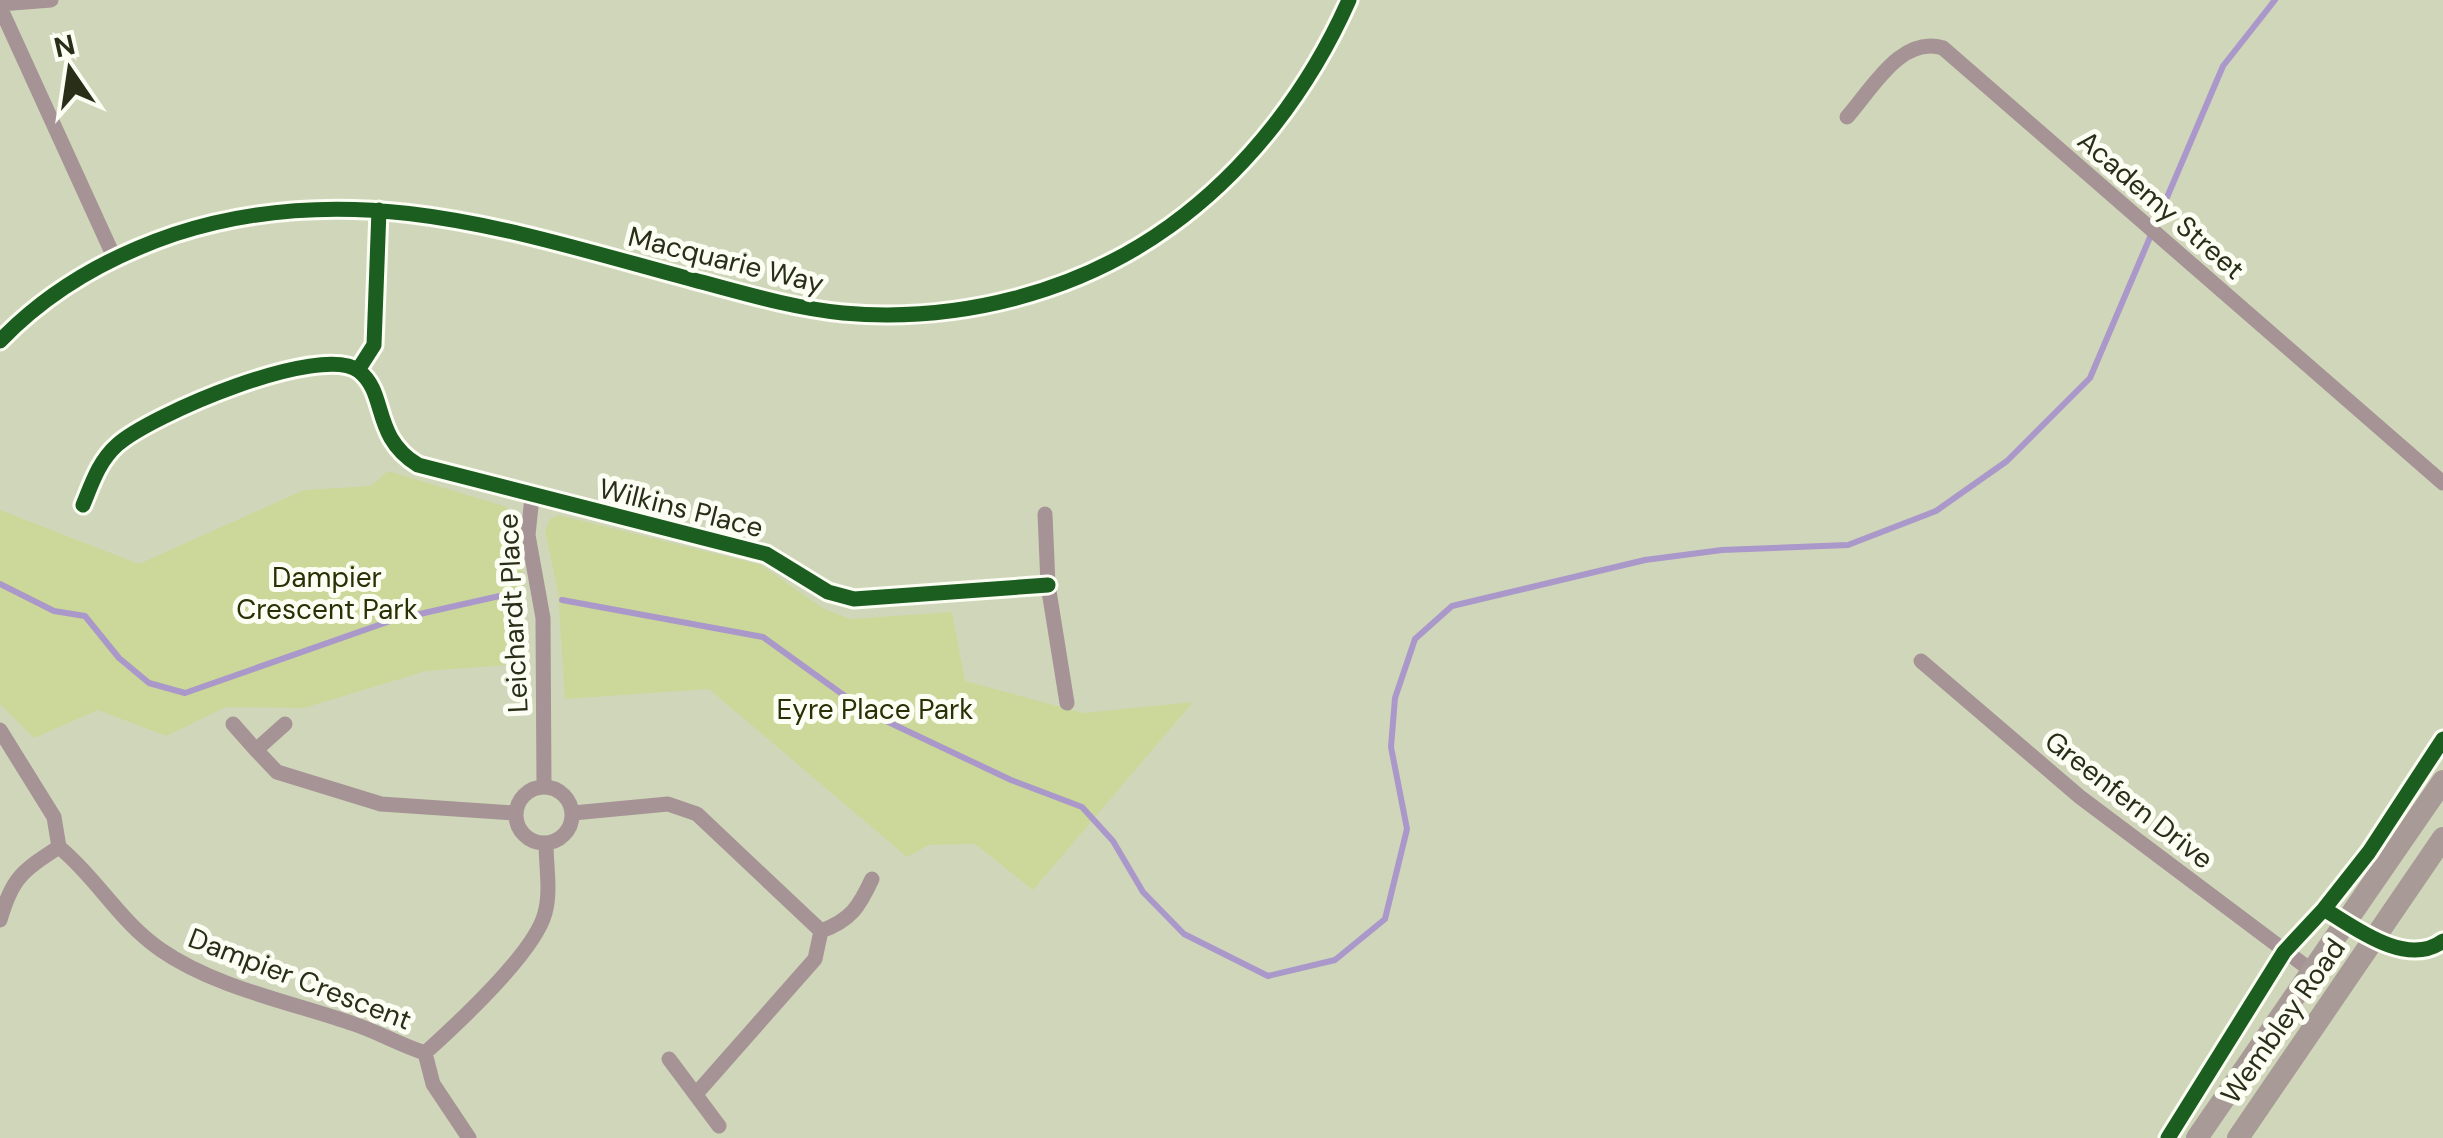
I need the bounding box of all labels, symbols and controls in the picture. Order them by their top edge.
north arrow [20,20,120,120]
text: N [50,26,79,66]
street label: Academy Street [2070,122,2252,288]
street label: Macquarie Way [624,218,828,302]
street label: Wilkins Place [595,470,767,546]
street label: Leichardt Place [489,512,537,714]
park label: Dampier Crescent Park [236,559,418,628]
park label: Eyre Place Park [777,691,973,728]
street label: Greenfern Drive [2037,723,2221,877]
street label: Dampier Crescent [183,919,417,1039]
street label: Wembley Road [2212,931,2354,1111]

